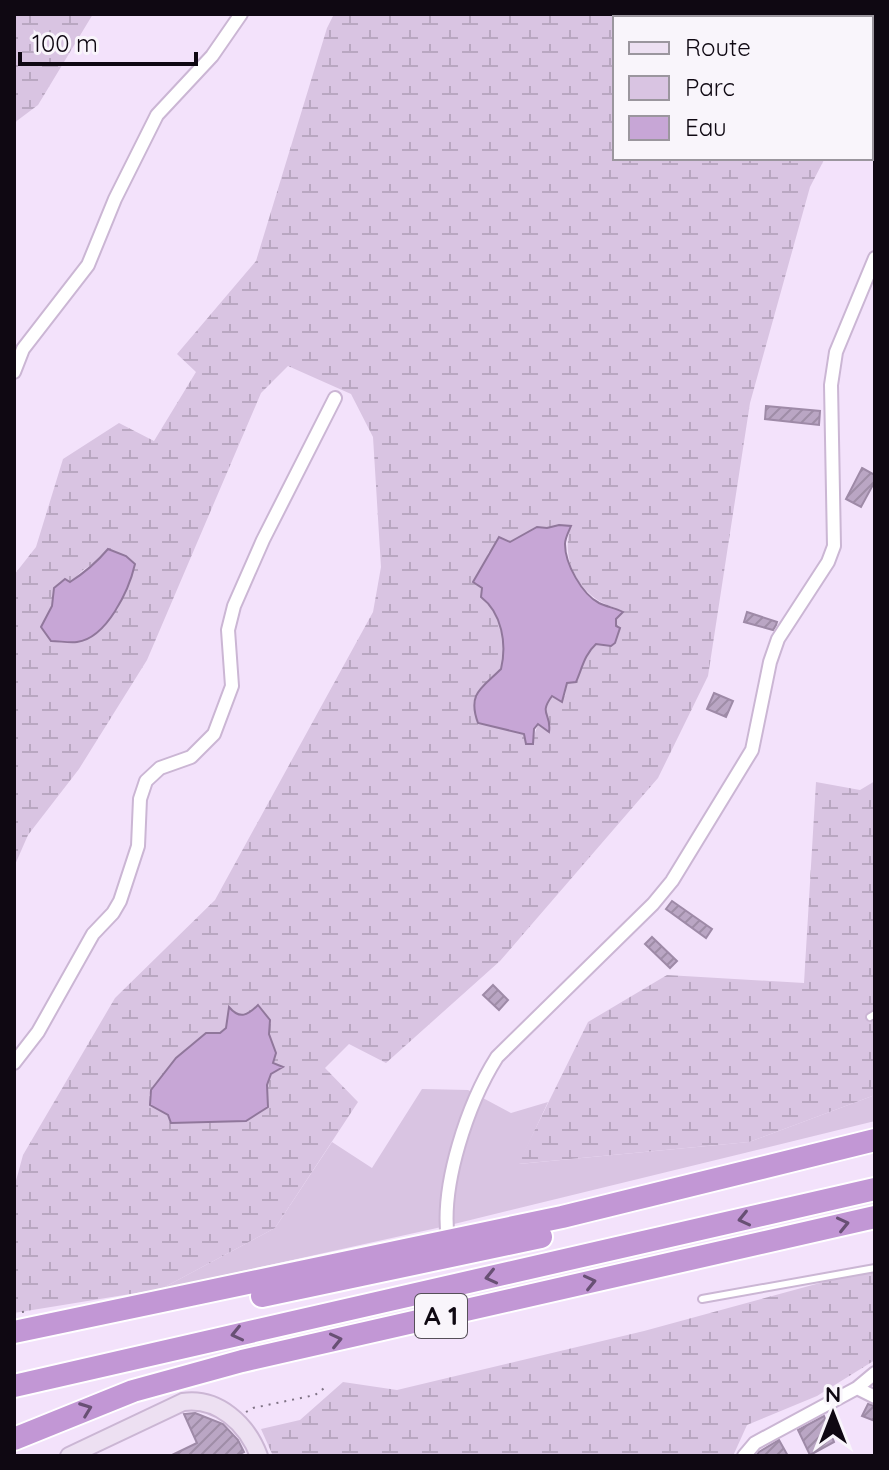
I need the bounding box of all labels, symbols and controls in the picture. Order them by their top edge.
scale bar [20,16,196,66]
legend [613,16,873,160]
text: 100 m [32,28,98,58]
text: Route [685,32,751,62]
text: Parc [685,72,735,102]
text: Eau [685,112,727,142]
one-way arrow [738,1210,752,1227]
one-way arrow [836,1216,850,1233]
one-way arrow [485,1268,498,1285]
one-way arrow [582,1274,596,1291]
road number: A 1 [415,1294,467,1338]
one-way arrow [231,1325,245,1342]
one-way arrow [329,1332,343,1349]
north arrow [793,1374,873,1454]
text: N [825,1380,841,1408]
one-way arrow [78,1402,92,1419]

